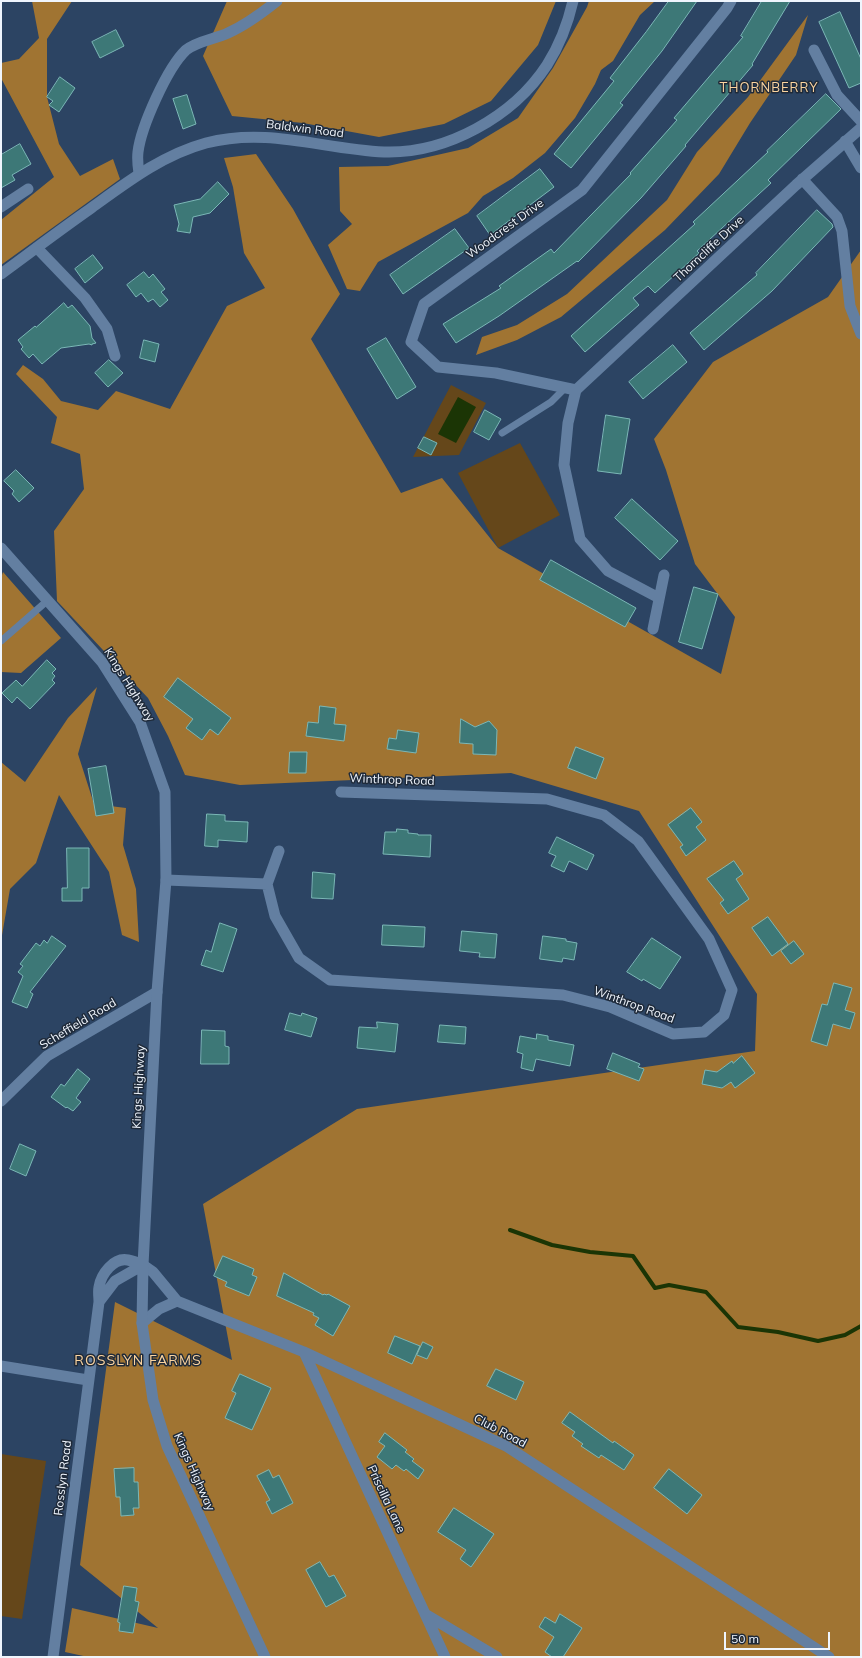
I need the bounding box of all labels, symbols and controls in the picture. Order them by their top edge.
district label: THORNBERRY [720,80,818,96]
street label: Baldwin Road [265,117,345,141]
street label: Woodcrest Drive [463,196,547,262]
street label: Thorncliffe Drive [671,213,747,285]
street label: Kings Highway [101,646,157,724]
street label: Winthrop Road [349,771,435,789]
street label: Winthrop Road [591,984,677,1026]
street label: Scheffield Road [37,995,119,1053]
street label: Kings Highway [130,1045,148,1129]
district label: ROSSLYN FARMS [74,1353,202,1369]
street label: Club Road [471,1411,529,1451]
street label: Kings Highway [170,1431,218,1513]
street label: Rosslyn Road [51,1440,75,1516]
street label: Priscilla Lane [364,1463,408,1535]
scale bar [726,1624,832,1650]
text: 50 m [731,1631,759,1646]

